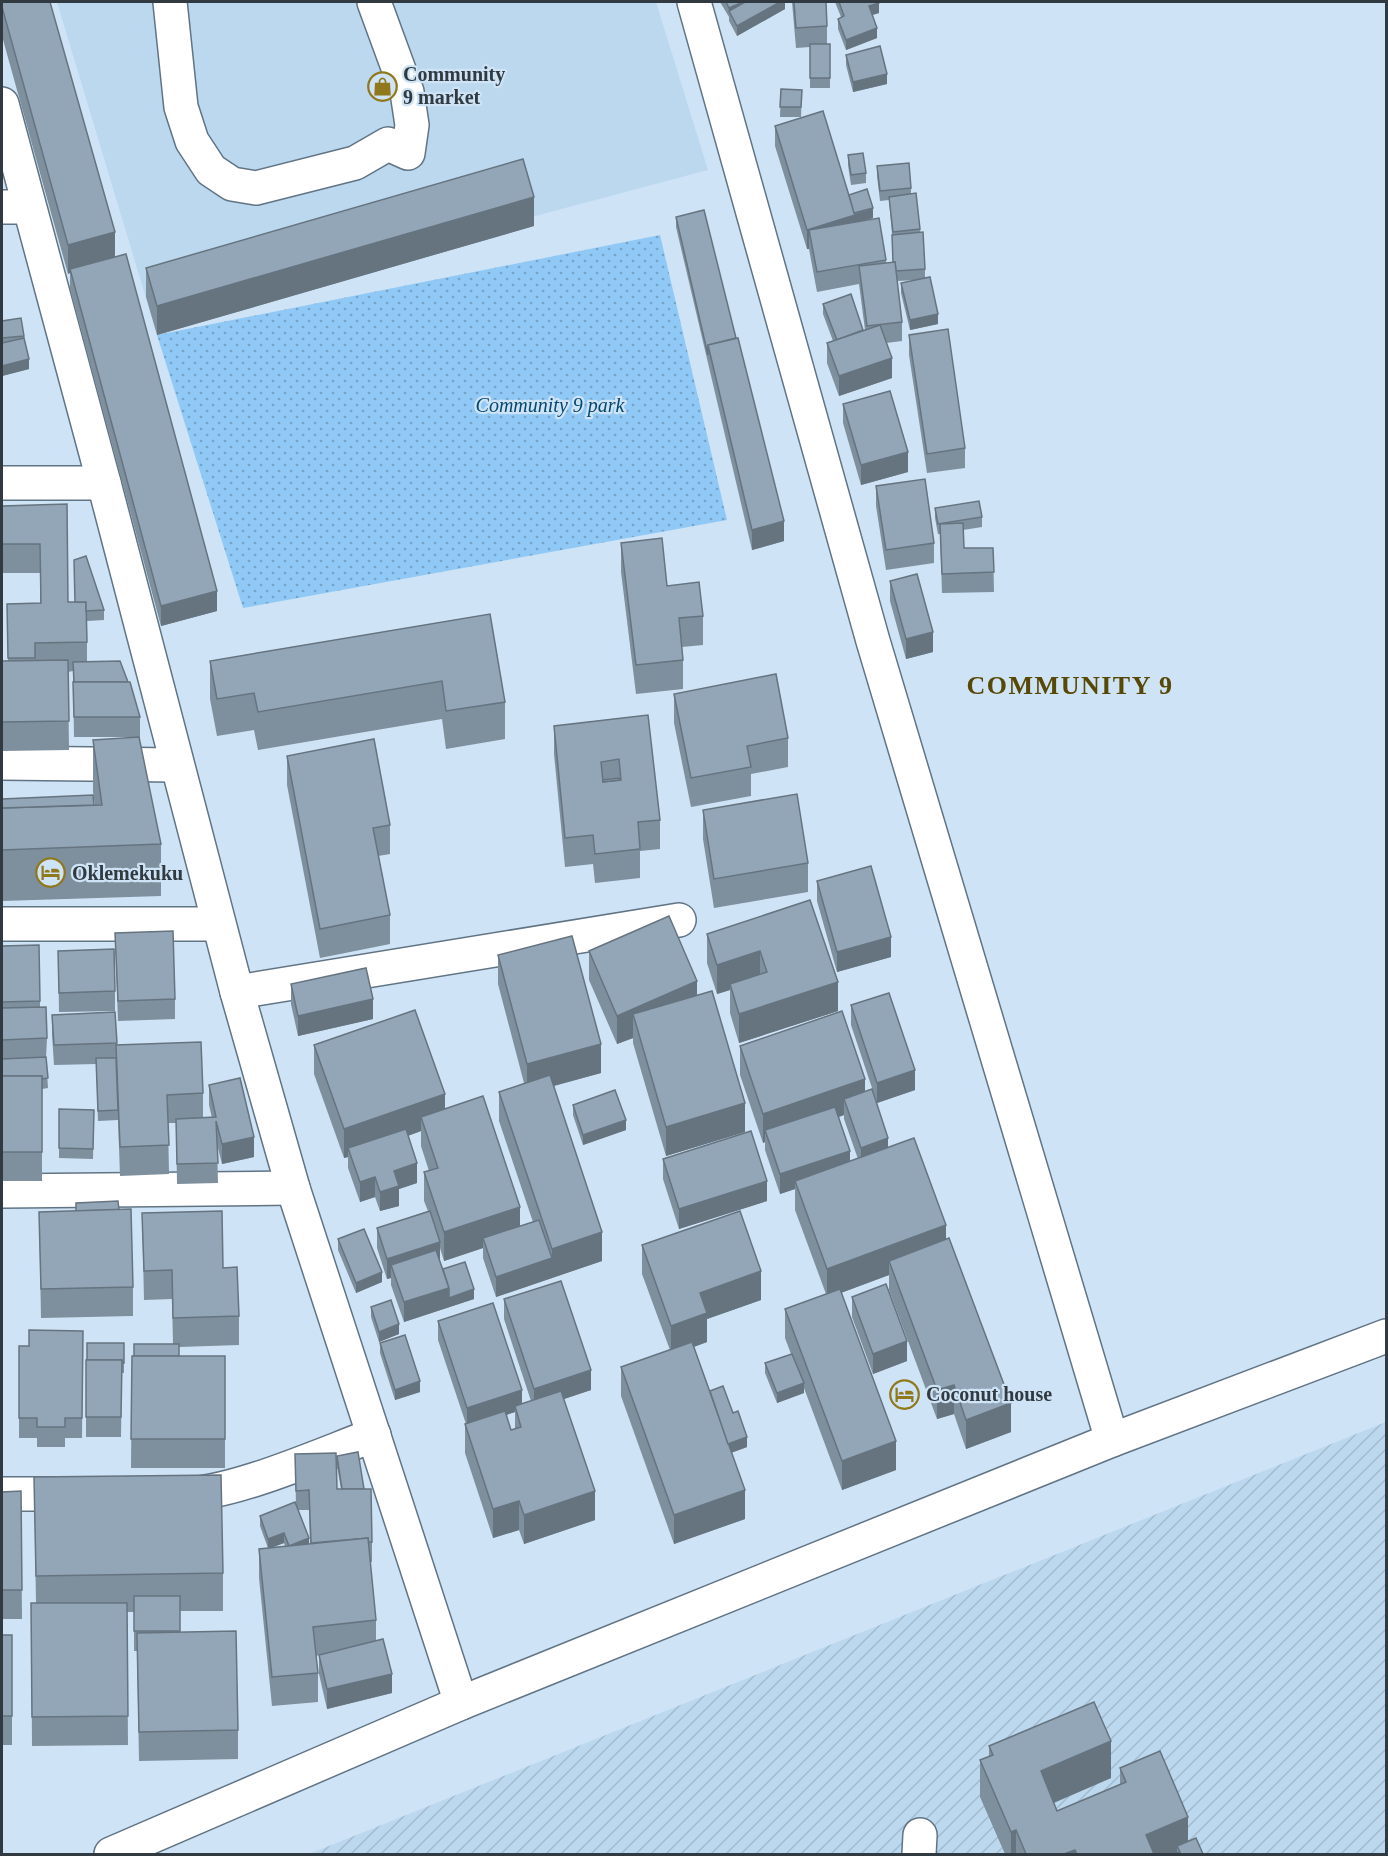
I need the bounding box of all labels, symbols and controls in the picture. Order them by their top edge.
place label: Community 9 market [403,63,505,108]
shop icon: Community 9 market [366,70,398,102]
park label: Community 9 park [476,394,626,417]
district label: COMMUNITY 9 [967,671,1173,700]
hotel icon: Oklemekuku [35,857,67,889]
place label: Oklemekuku [72,862,183,884]
hotel icon: Coconut house [889,1378,921,1410]
place label: Coconut house [926,1383,1052,1405]

